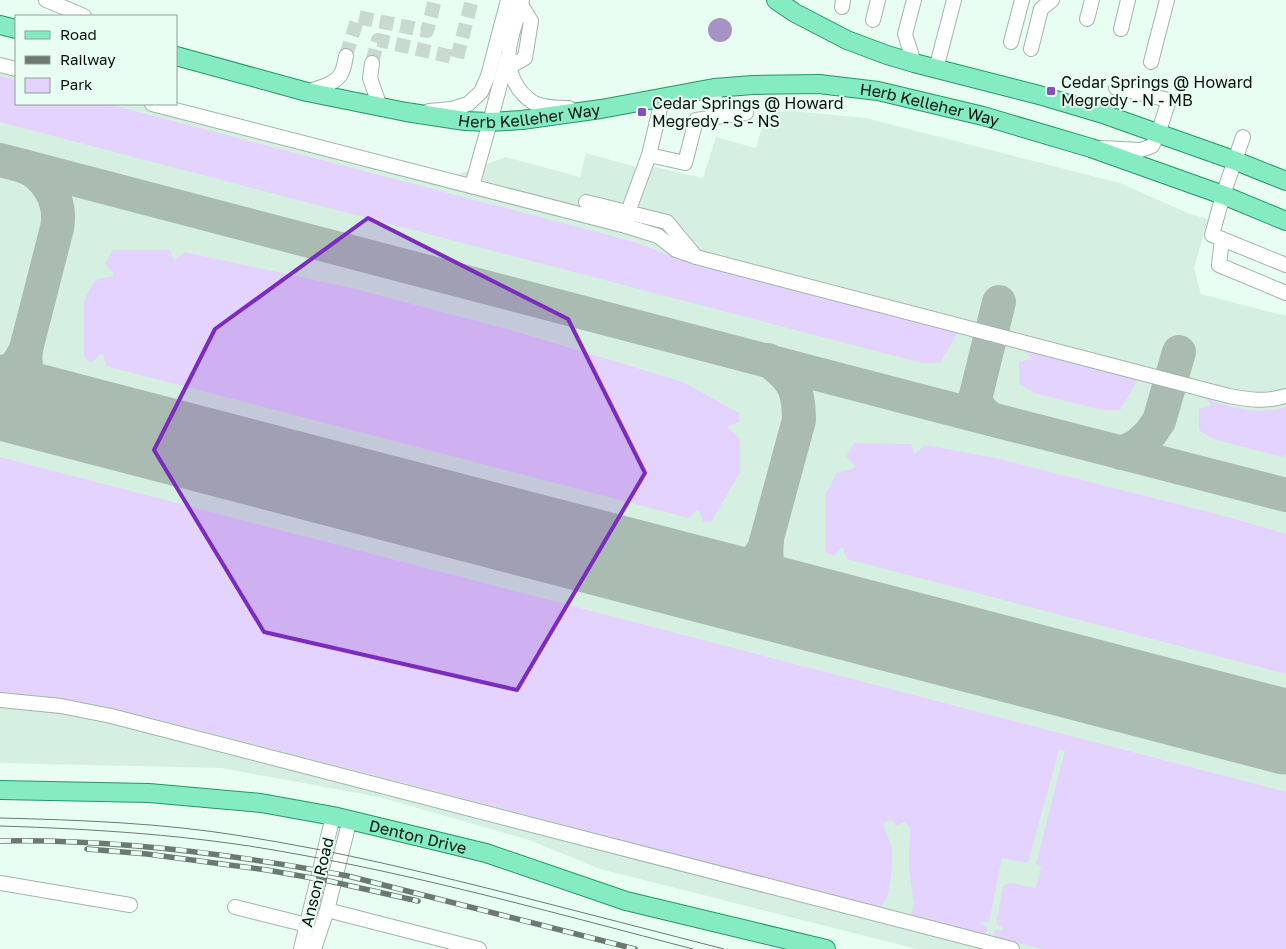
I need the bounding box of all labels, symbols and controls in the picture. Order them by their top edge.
legend [15,15,178,105]
text: Road [60,25,97,43]
text: Railway [60,50,116,68]
place label: Cedar Springs @ Howard Megredy - N - MB [1061,72,1253,110]
text: Park [60,75,93,93]
street label: Herb Kelleher Way [859,79,1002,130]
marker: Cedar Springs @ Howard Megredy - N - MB [1045,85,1057,97]
place label: Cedar Springs @ Howard Megredy - S - NS [652,93,844,131]
street label: Herb Kelleher Way [457,99,601,132]
marker: Cedar Springs @ Howard Megredy - S - NS [636,106,648,118]
street label: Denton Drive [367,815,469,858]
street label: Anson Road [296,835,338,929]

